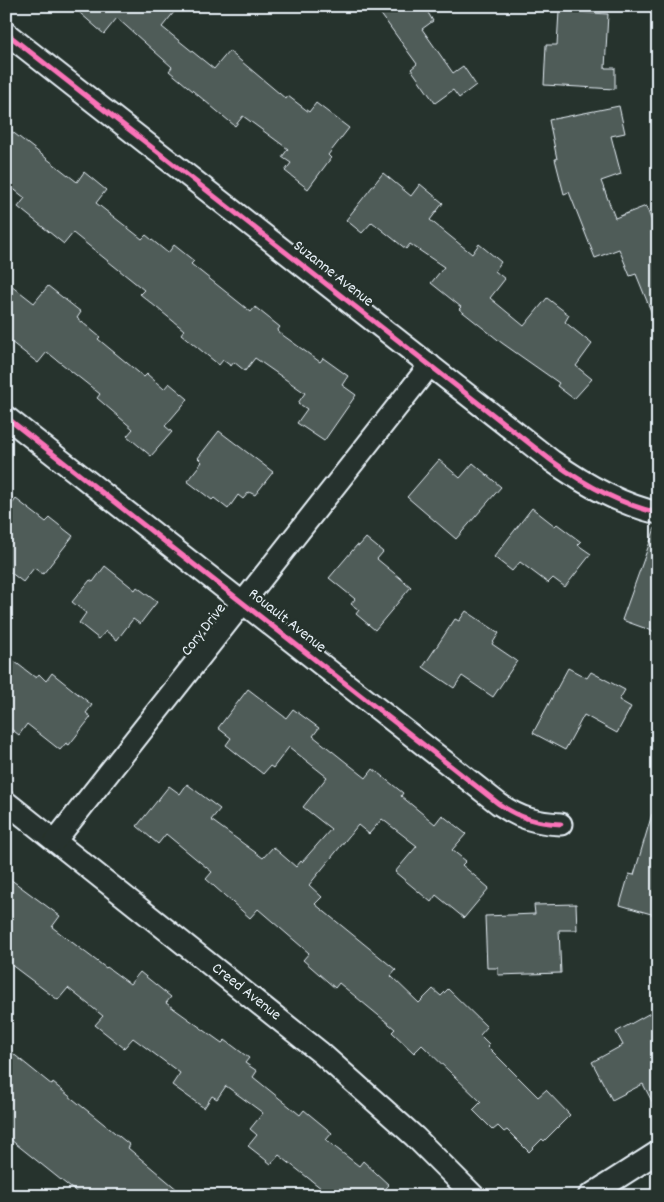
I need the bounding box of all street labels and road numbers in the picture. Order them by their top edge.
street label: Suzanne Avenue [288,235,378,313]
street label: Rouault Avenue [243,583,331,659]
street label: Cory Drive [176,599,232,661]
street label: Creed Avenue [206,957,286,1027]

